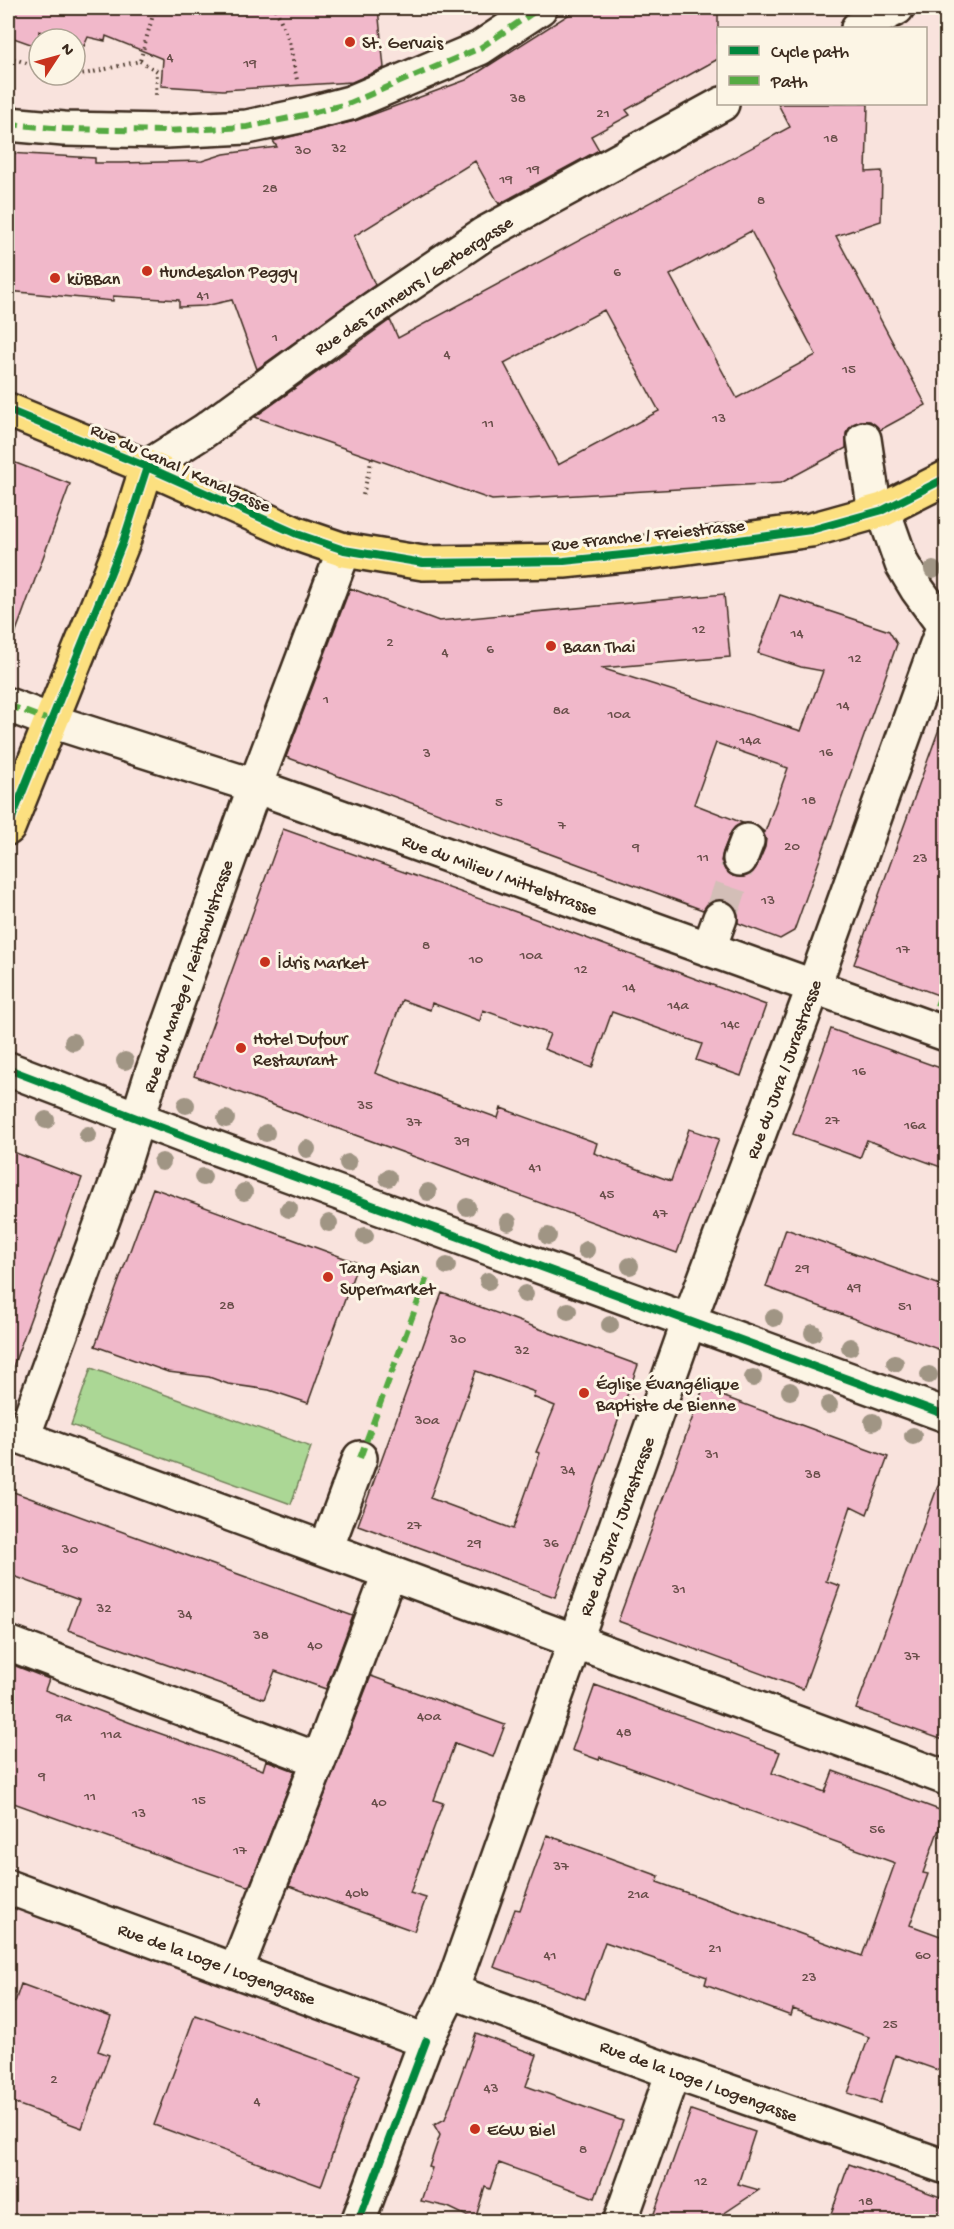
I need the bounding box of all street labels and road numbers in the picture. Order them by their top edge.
street label: Rue des Tanneurs / Gerbergasse [311,212,518,361]
street label: Rue du Canal / Kanalgasse [87,420,274,519]
street label: Rue Franche / Freiestrasse [550,516,747,557]
street label: Rue du Milieu / Mittelstrasse [398,831,601,922]
street label: Rue du Manège / Reitschulstrasse [140,857,239,1096]
street label: Rue du Jura / Jurastrasse [743,977,828,1162]
street label: Rue du Jura / Jurastrasse [576,1434,661,1619]
street label: Rue de la Loge / Logengasse [114,1920,319,2011]
street label: Rue de la Loge / Logengasse [596,2037,801,2128]

